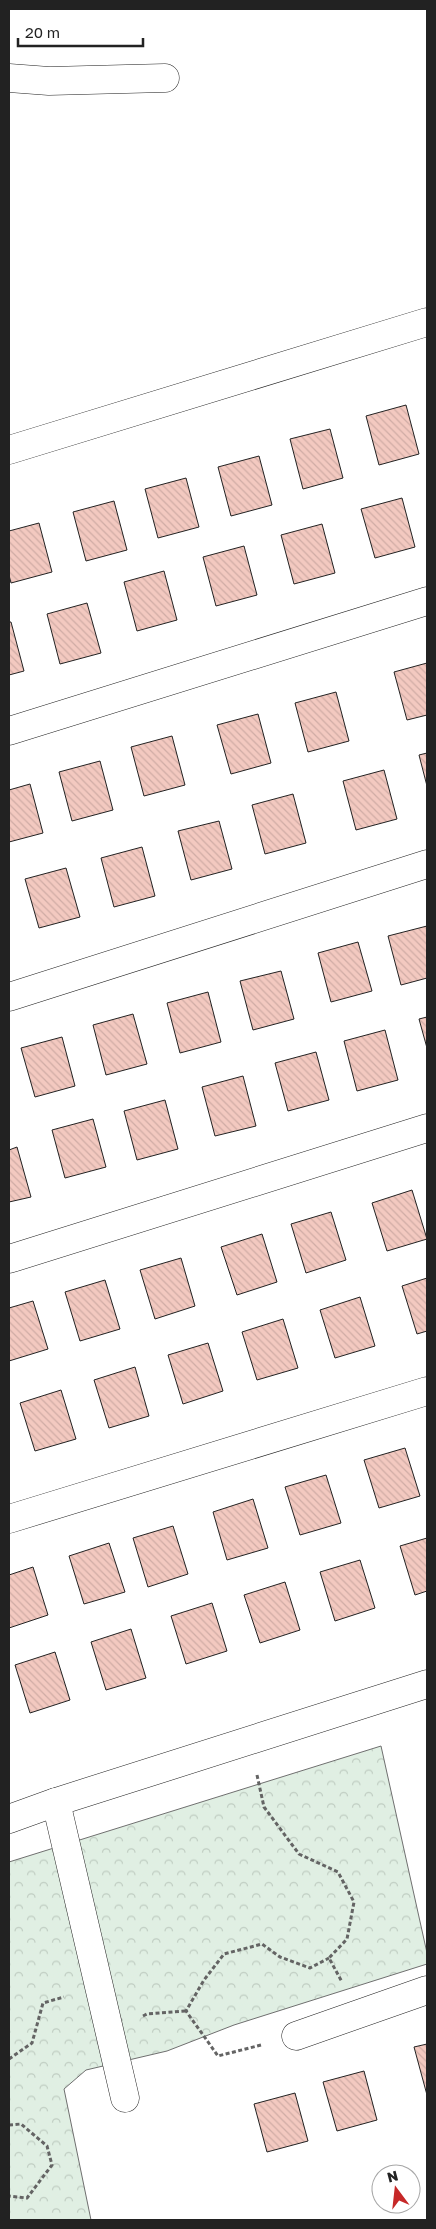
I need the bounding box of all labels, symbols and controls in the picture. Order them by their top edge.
scale bar [18,15,142,47]
text: 20 m [25,23,60,41]
north arrow [371,2164,421,2214]
text: N [385,2166,400,2186]

